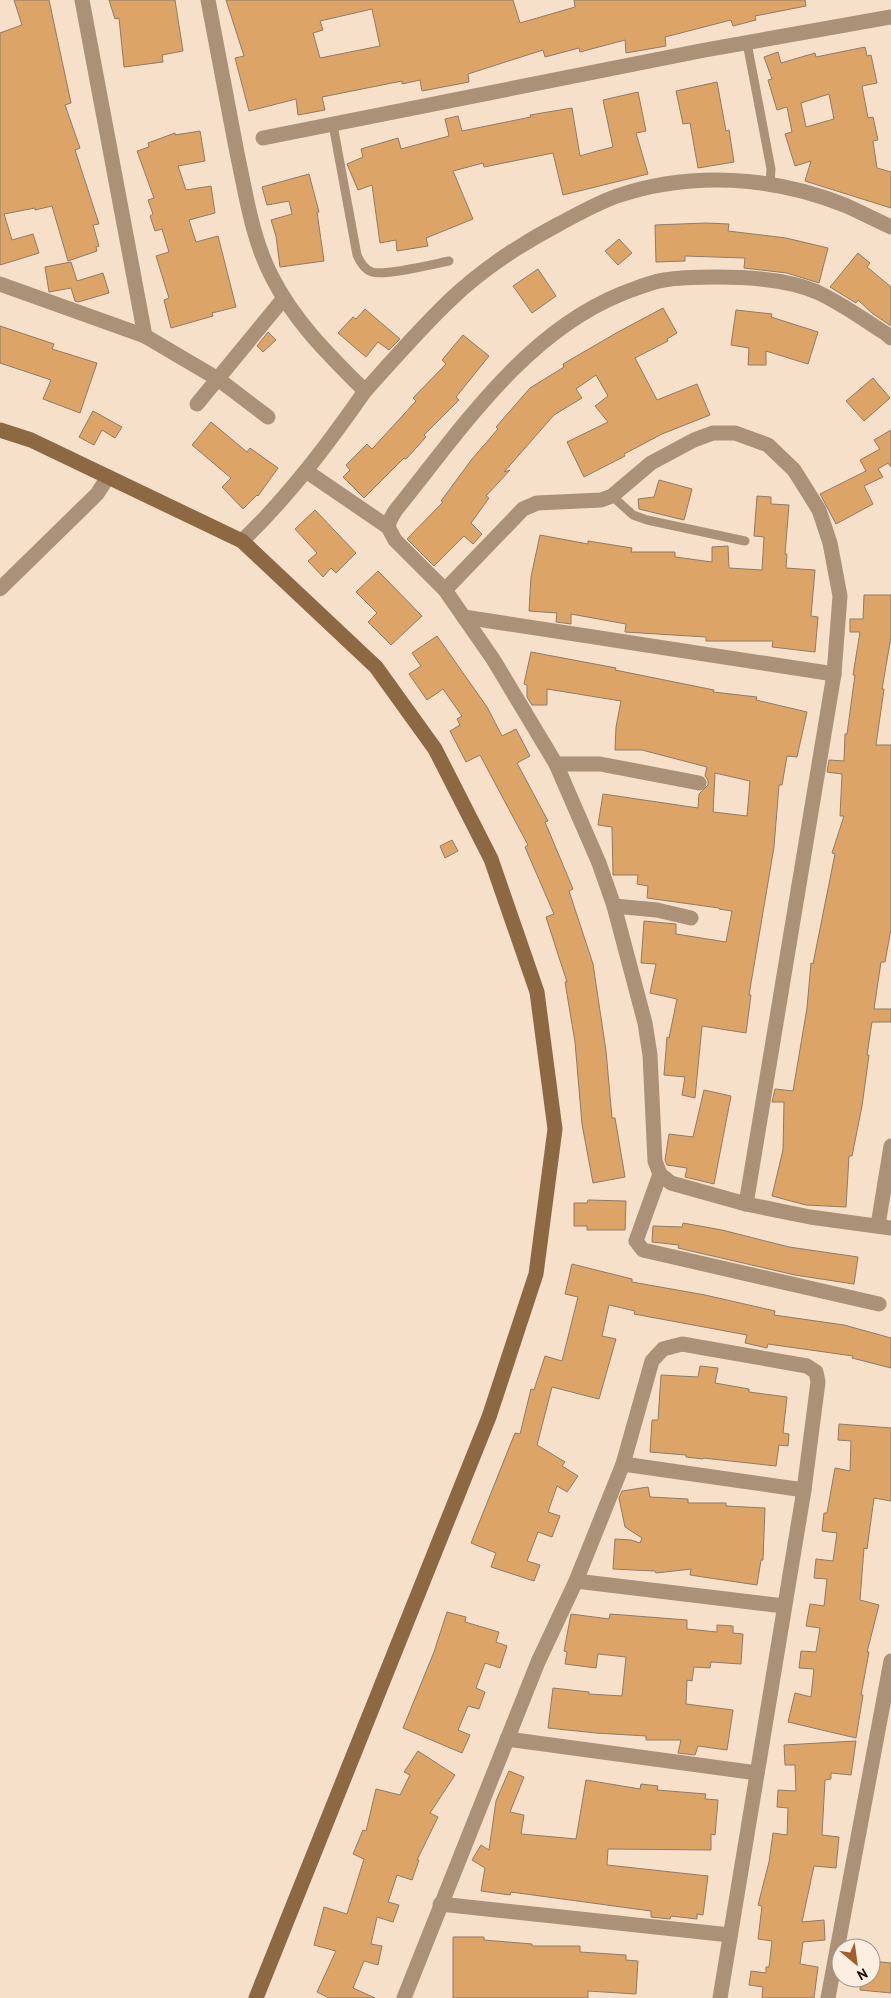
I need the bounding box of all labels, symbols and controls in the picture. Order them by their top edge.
north arrow [831,1938,881,1988]
text: N [854,1964,871,1984]

